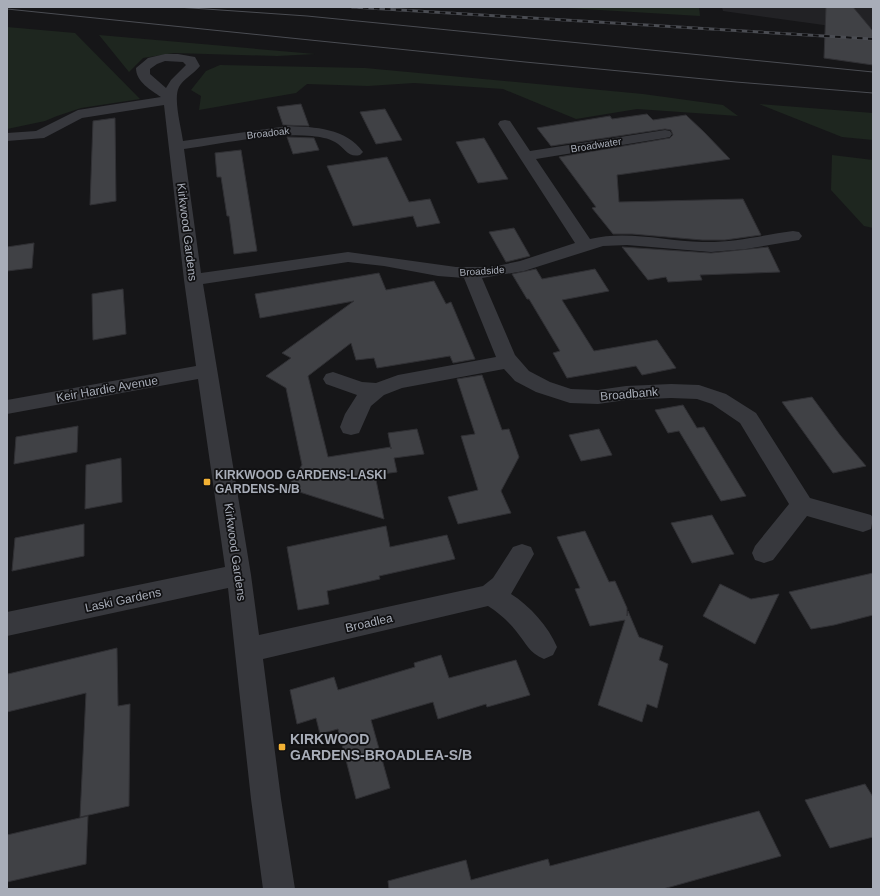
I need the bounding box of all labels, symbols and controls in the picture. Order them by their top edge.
street label: Broadoak [246,125,291,141]
street label: Broadwater [570,135,623,154]
street label: Kirkwood Gardens [174,182,200,282]
street label: Broadside [459,264,505,278]
street label: Keir Hardie Avenue [55,373,159,405]
street label: Broadbank [599,384,660,404]
place label: KIRKWOOD GARDENS-LASKI GARDENS-N/B [215,468,386,496]
marker: KIRKWOOD GARDENS-LASKI GARDENS-N/B [202,477,212,487]
street label: Kirkwood Gardens [221,502,249,602]
street label: Laski Gardens [84,585,162,615]
street label: Broadlea [344,611,394,635]
place label: KIRKWOOD GARDENS-BROADLEA-S/B [290,731,472,763]
marker: KIRKWOOD GARDENS-BROADLEA-S/B [277,742,287,752]

